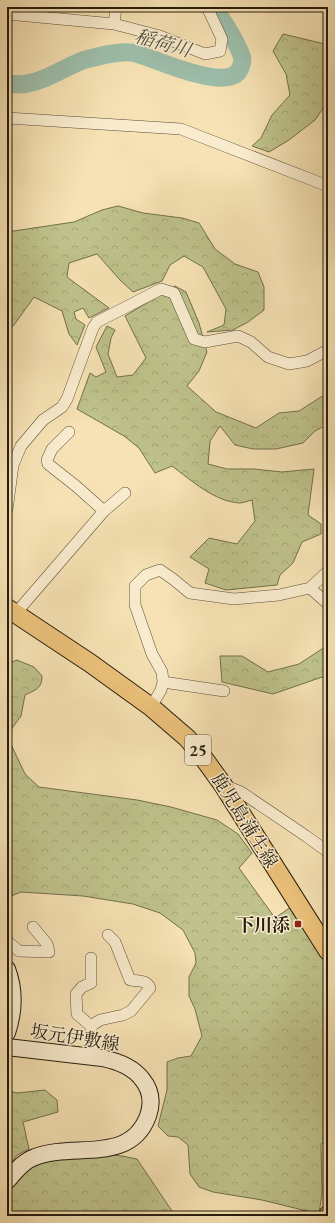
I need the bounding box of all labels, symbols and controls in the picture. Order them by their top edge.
water label: 稲荷川 [132,23,196,63]
road number: 25 [185,735,211,765]
street label: 鹿児島蒲生線 [207,768,283,872]
place label: 下川添 [236,913,290,936]
marker: 下川添 [293,919,303,929]
street label: 坂元伊敷線 [29,1019,121,1055]

